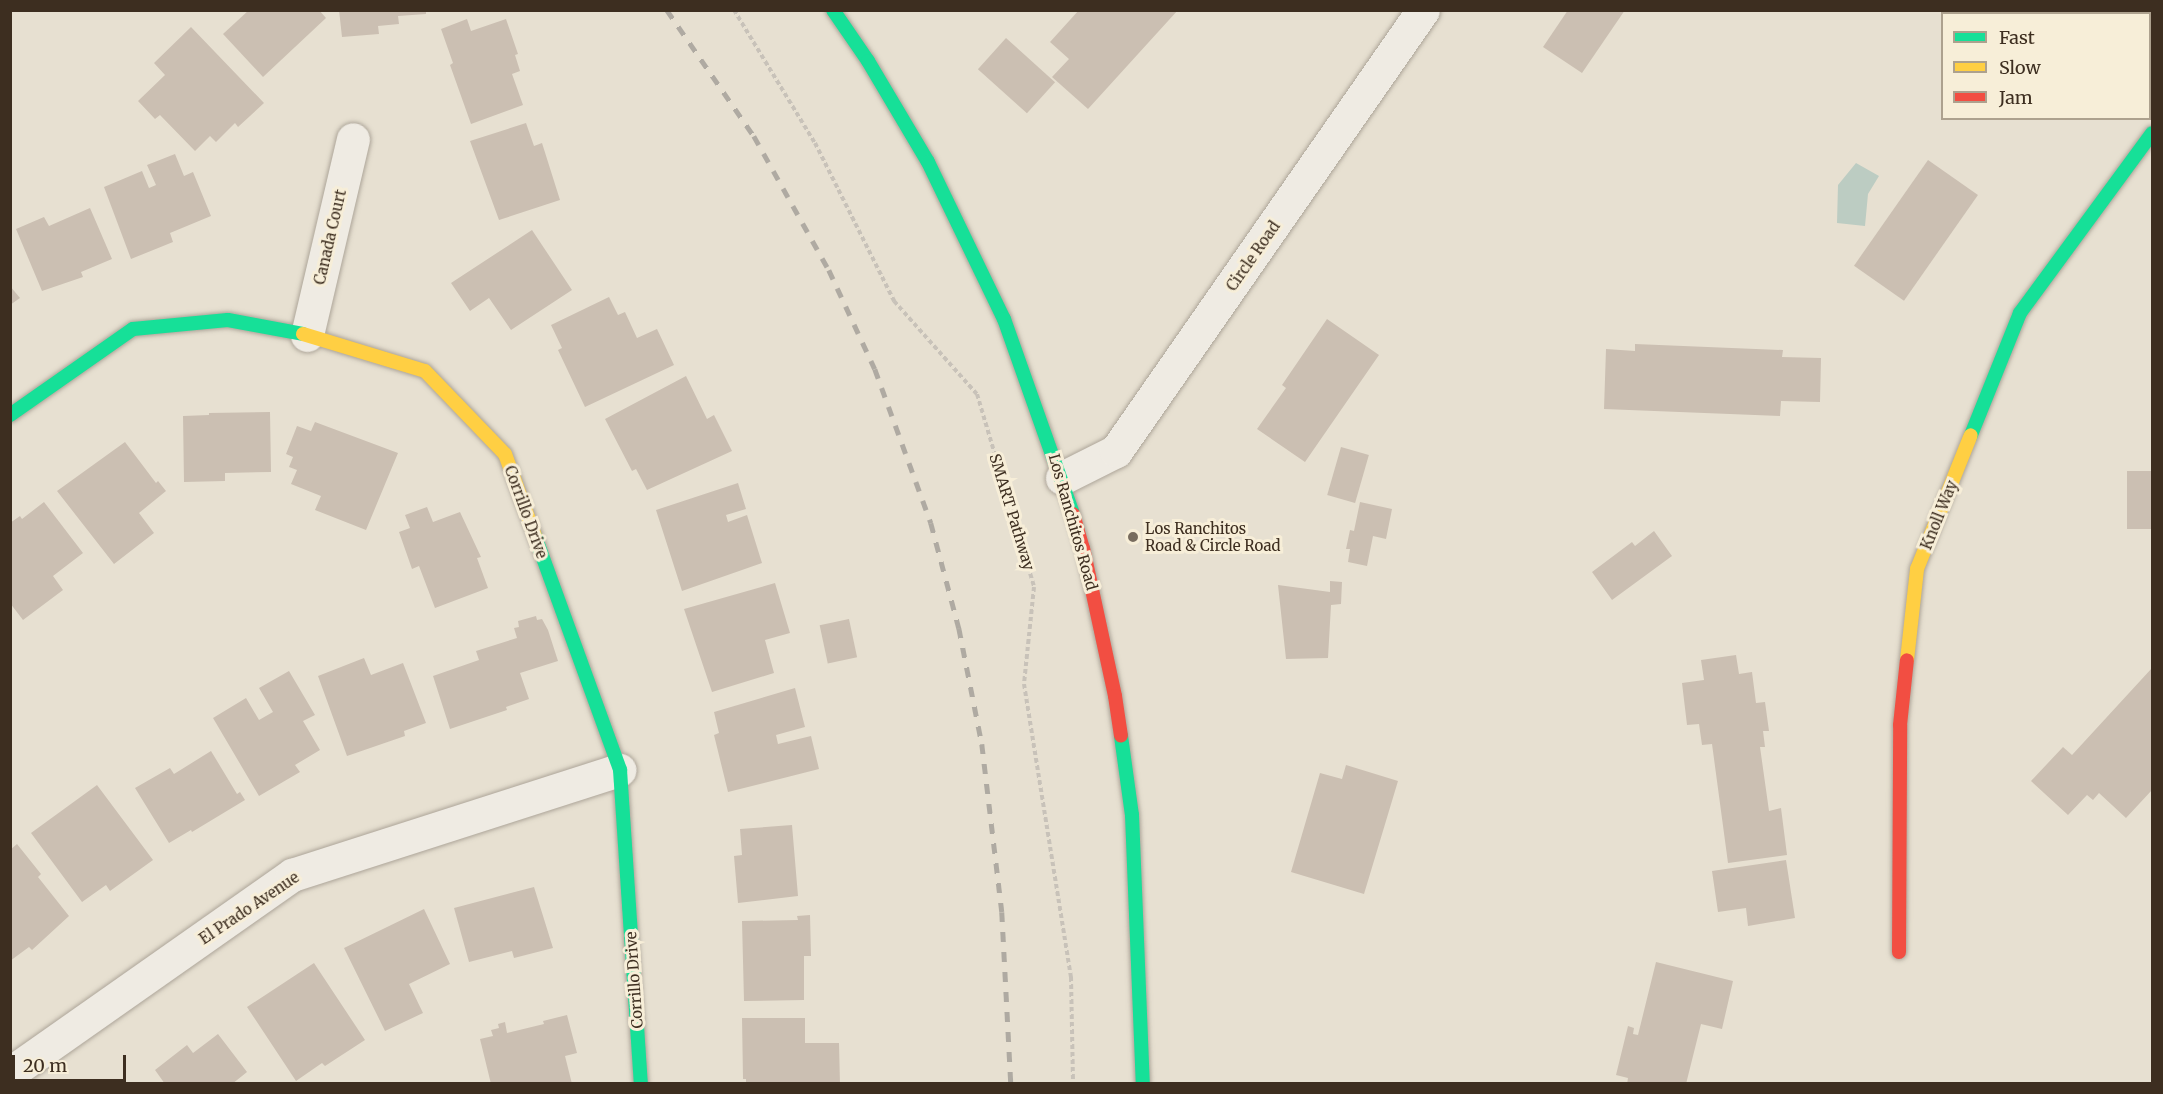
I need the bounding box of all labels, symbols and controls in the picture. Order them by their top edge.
legend [1941,12,2151,120]
text: Fast [1999,26,2035,49]
text: Slow [1999,56,2041,79]
text: Jam [1999,86,2033,109]
street label: Canada Court [310,188,350,286]
street label: Circle Road [1222,218,1284,294]
street label: SMART Pathway [986,452,1038,572]
street label: Los Ranchitos Road [1045,452,1101,592]
street label: Corrillo Drive [501,463,551,561]
street label: Knoll Way [1917,478,1961,552]
place label: Los Ranchitos Road & Circle Road [1145,519,1281,554]
marker: Los Ranchitos Road & Circle Road [1126,530,1140,544]
street label: El Prado Avenue [196,868,302,948]
street label: Corrillo Drive [622,931,646,1029]
scale bar [15,1043,129,1081]
text: 20 m [23,1054,67,1077]

